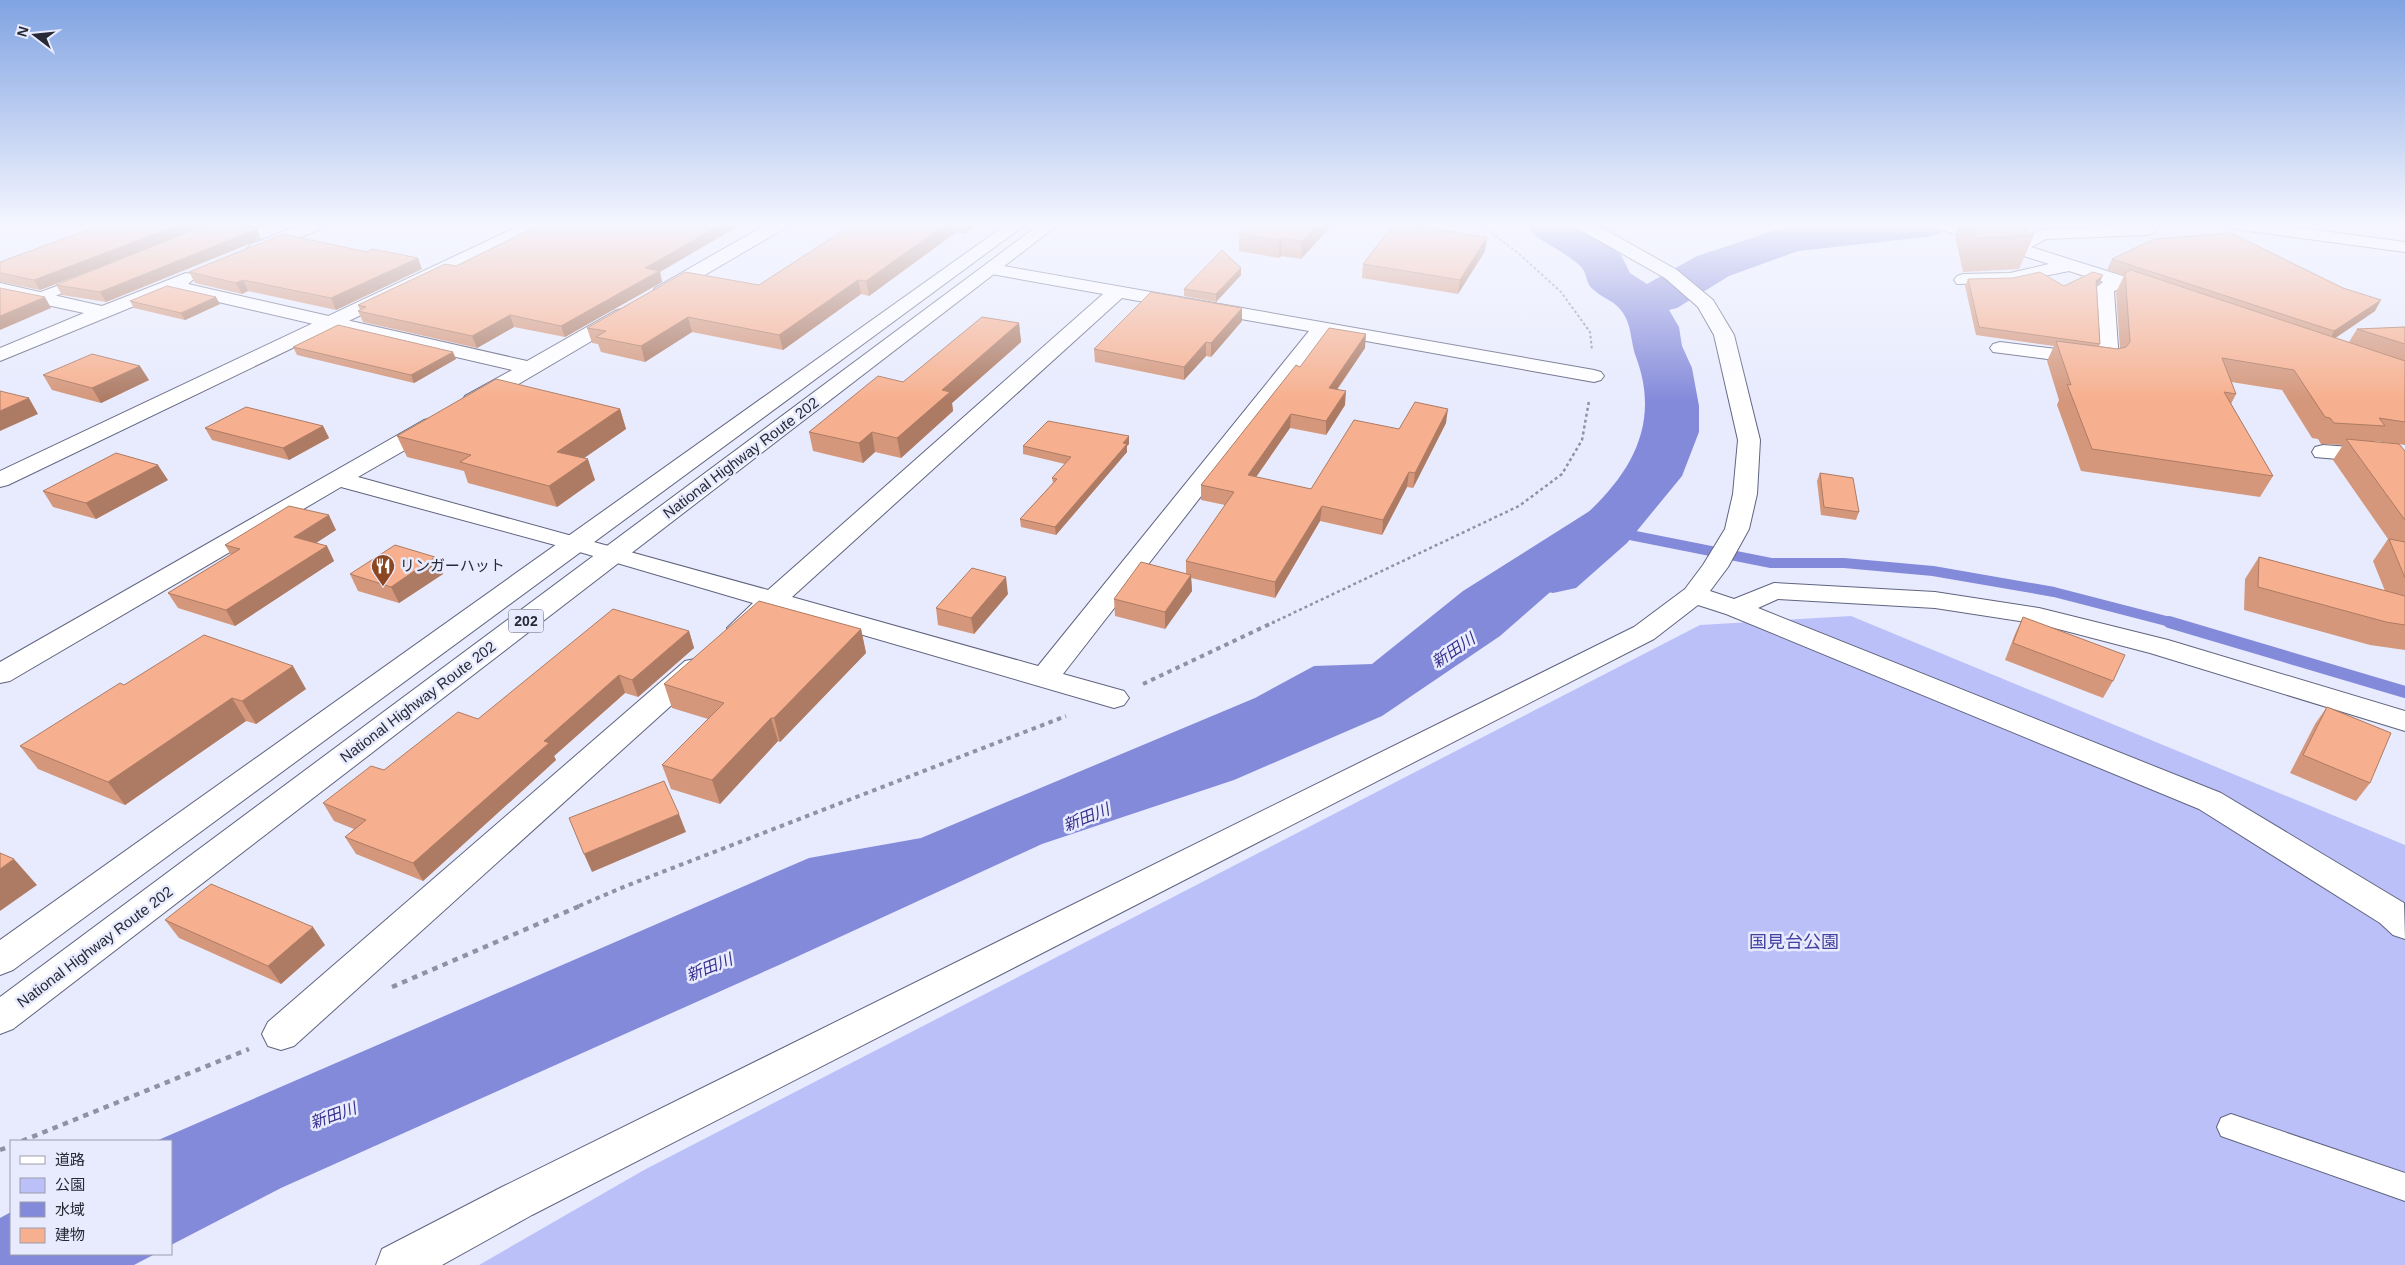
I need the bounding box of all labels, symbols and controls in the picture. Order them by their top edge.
north arrow [10,10,60,60]
text: N [13,24,32,38]
street label: National Highway Route 202 [660,394,822,522]
restaurant icon: リンガーハット [370,553,396,587]
place label: リンガーハット [400,557,505,574]
road number: 202 [508,610,544,632]
water label: 新田川 [1429,629,1480,671]
street label: National Highway Route 202 [337,638,499,766]
water label: 新田川 [1061,800,1113,834]
street label: National Highway Route 202 [14,883,176,1011]
park label: 国見台公園 [1749,932,1839,952]
water label: 新田川 [684,950,736,984]
water label: 新田川 [308,1099,361,1132]
legend [10,1140,172,1255]
text: 道路 [55,1151,85,1168]
text: 公園 [55,1176,85,1193]
text: 水域 [55,1201,85,1218]
text: 建物 [55,1226,85,1243]

